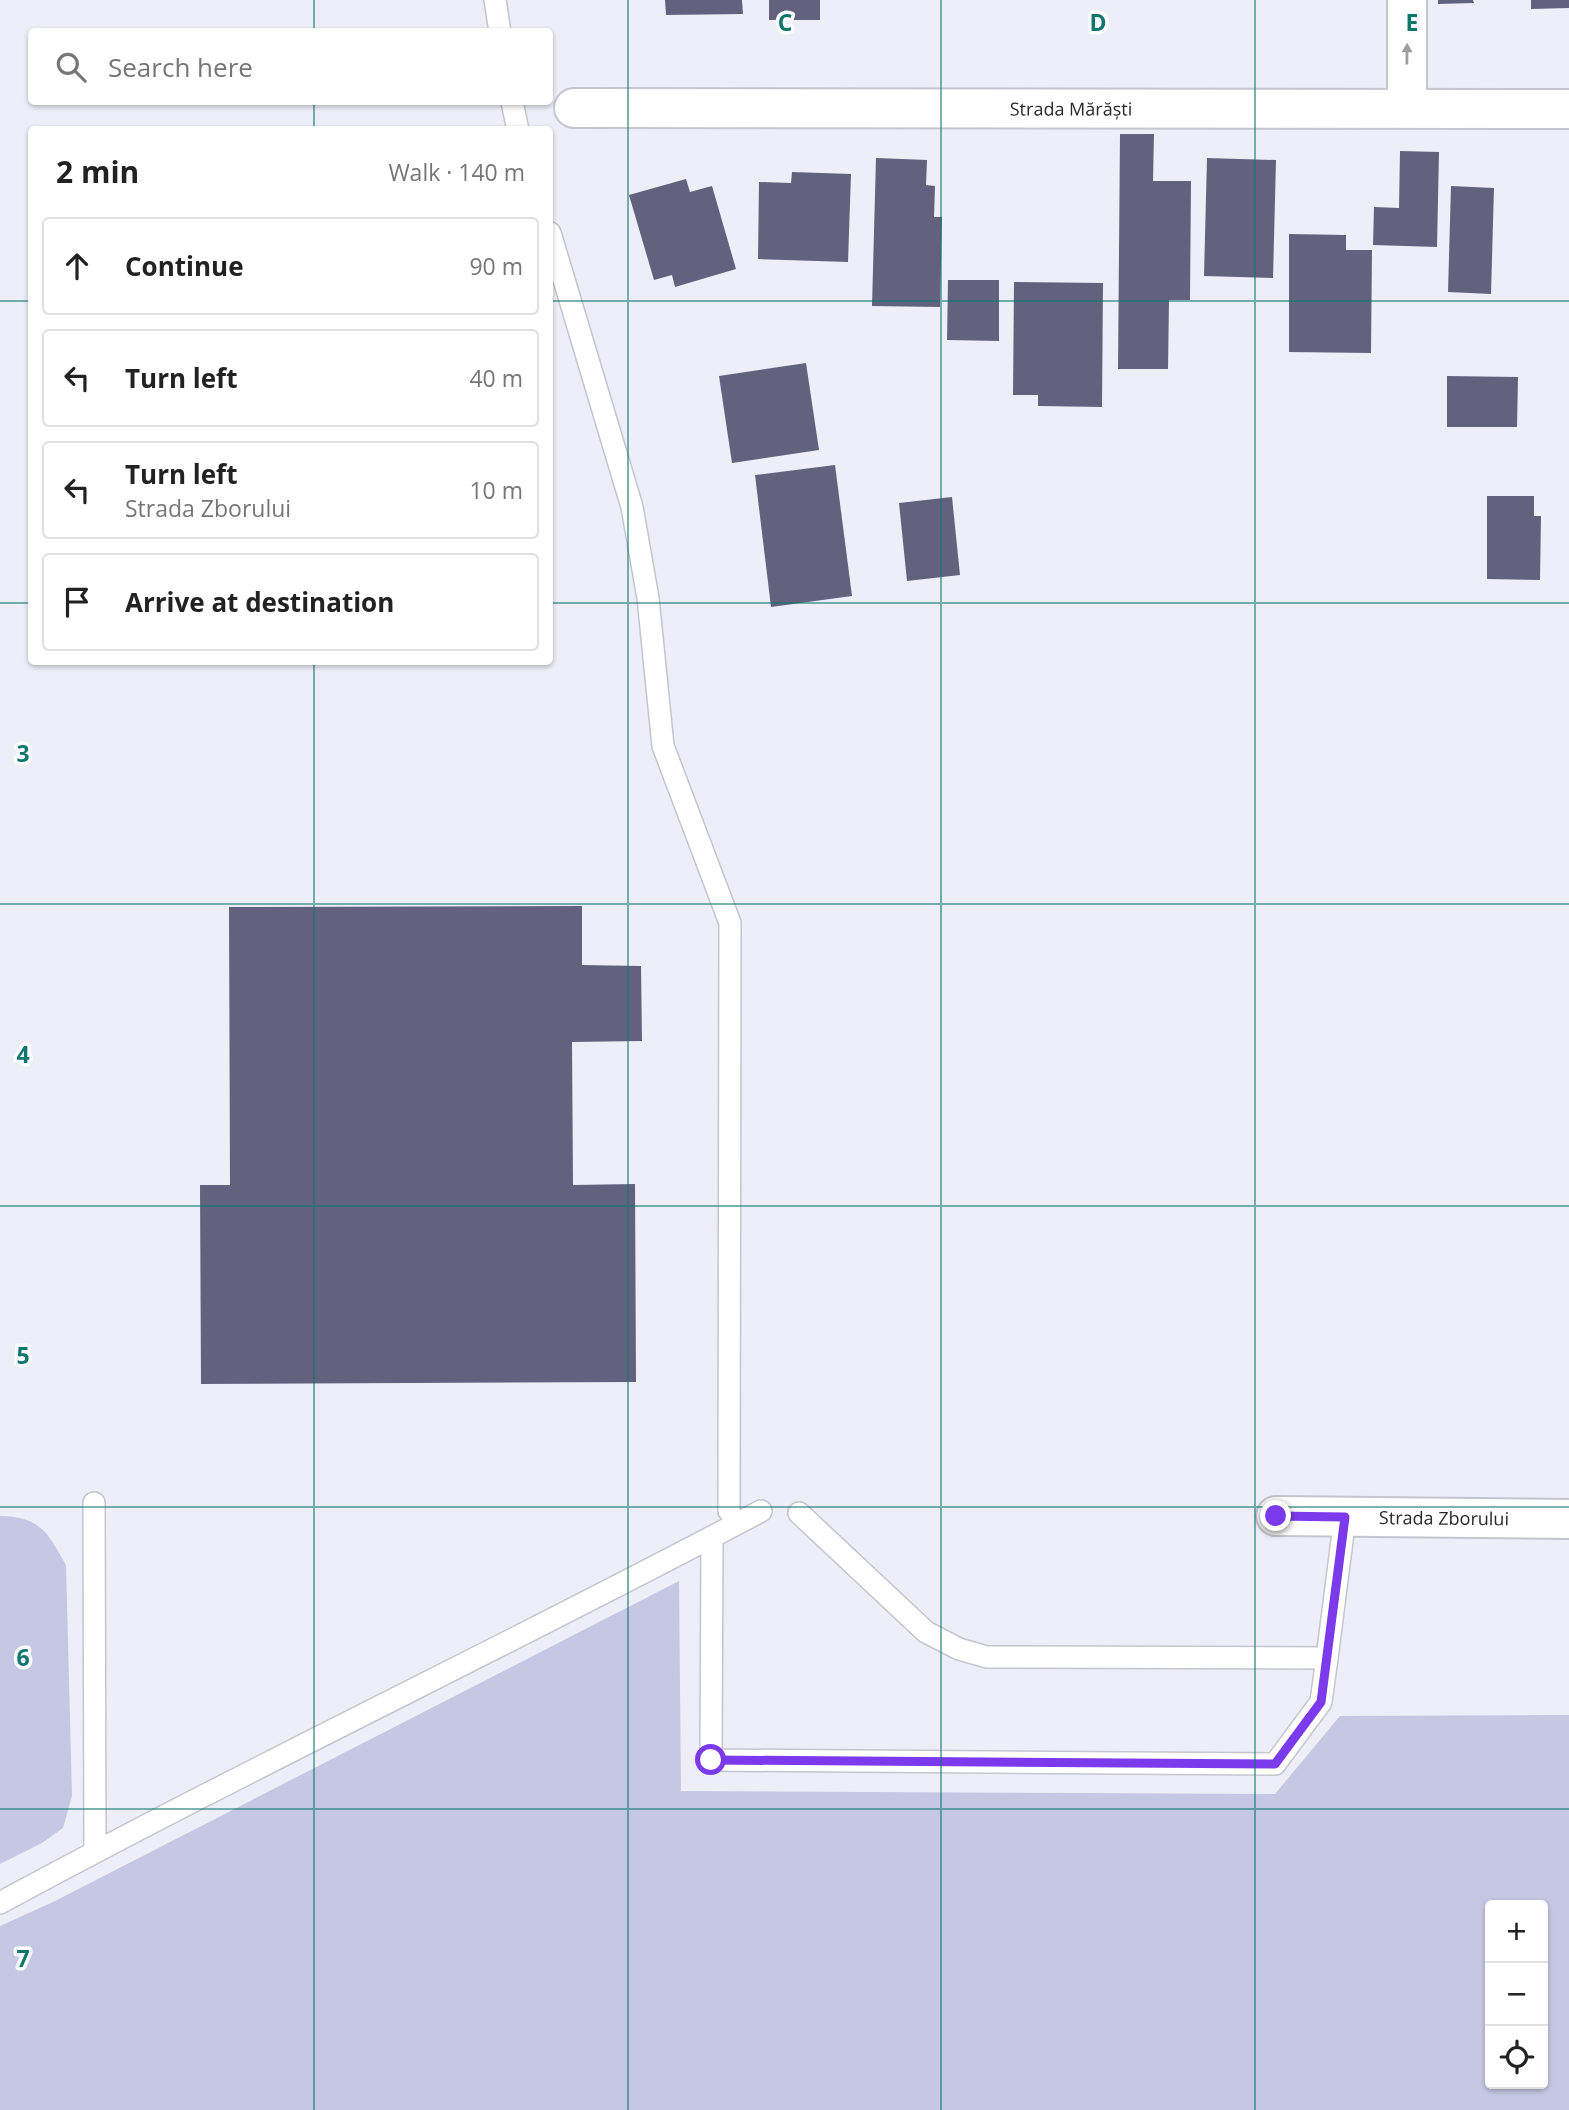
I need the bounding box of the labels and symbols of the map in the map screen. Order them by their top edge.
text: C [778,6,792,38]
text: D [1089,6,1107,38]
text: E [1406,6,1418,38]
one-way arrow [1401,42,1413,64]
street label: Strada Mărăști [1010,96,1132,121]
text: 3 [16,737,30,769]
text: 4 [16,1038,30,1070]
text: 5 [16,1339,30,1371]
route end [1260,1500,1291,1531]
street label: Strada Zborului [1379,1505,1509,1530]
text: 6 [16,1641,30,1673]
route start [695,1744,726,1775]
text: 7 [16,1942,30,1974]

